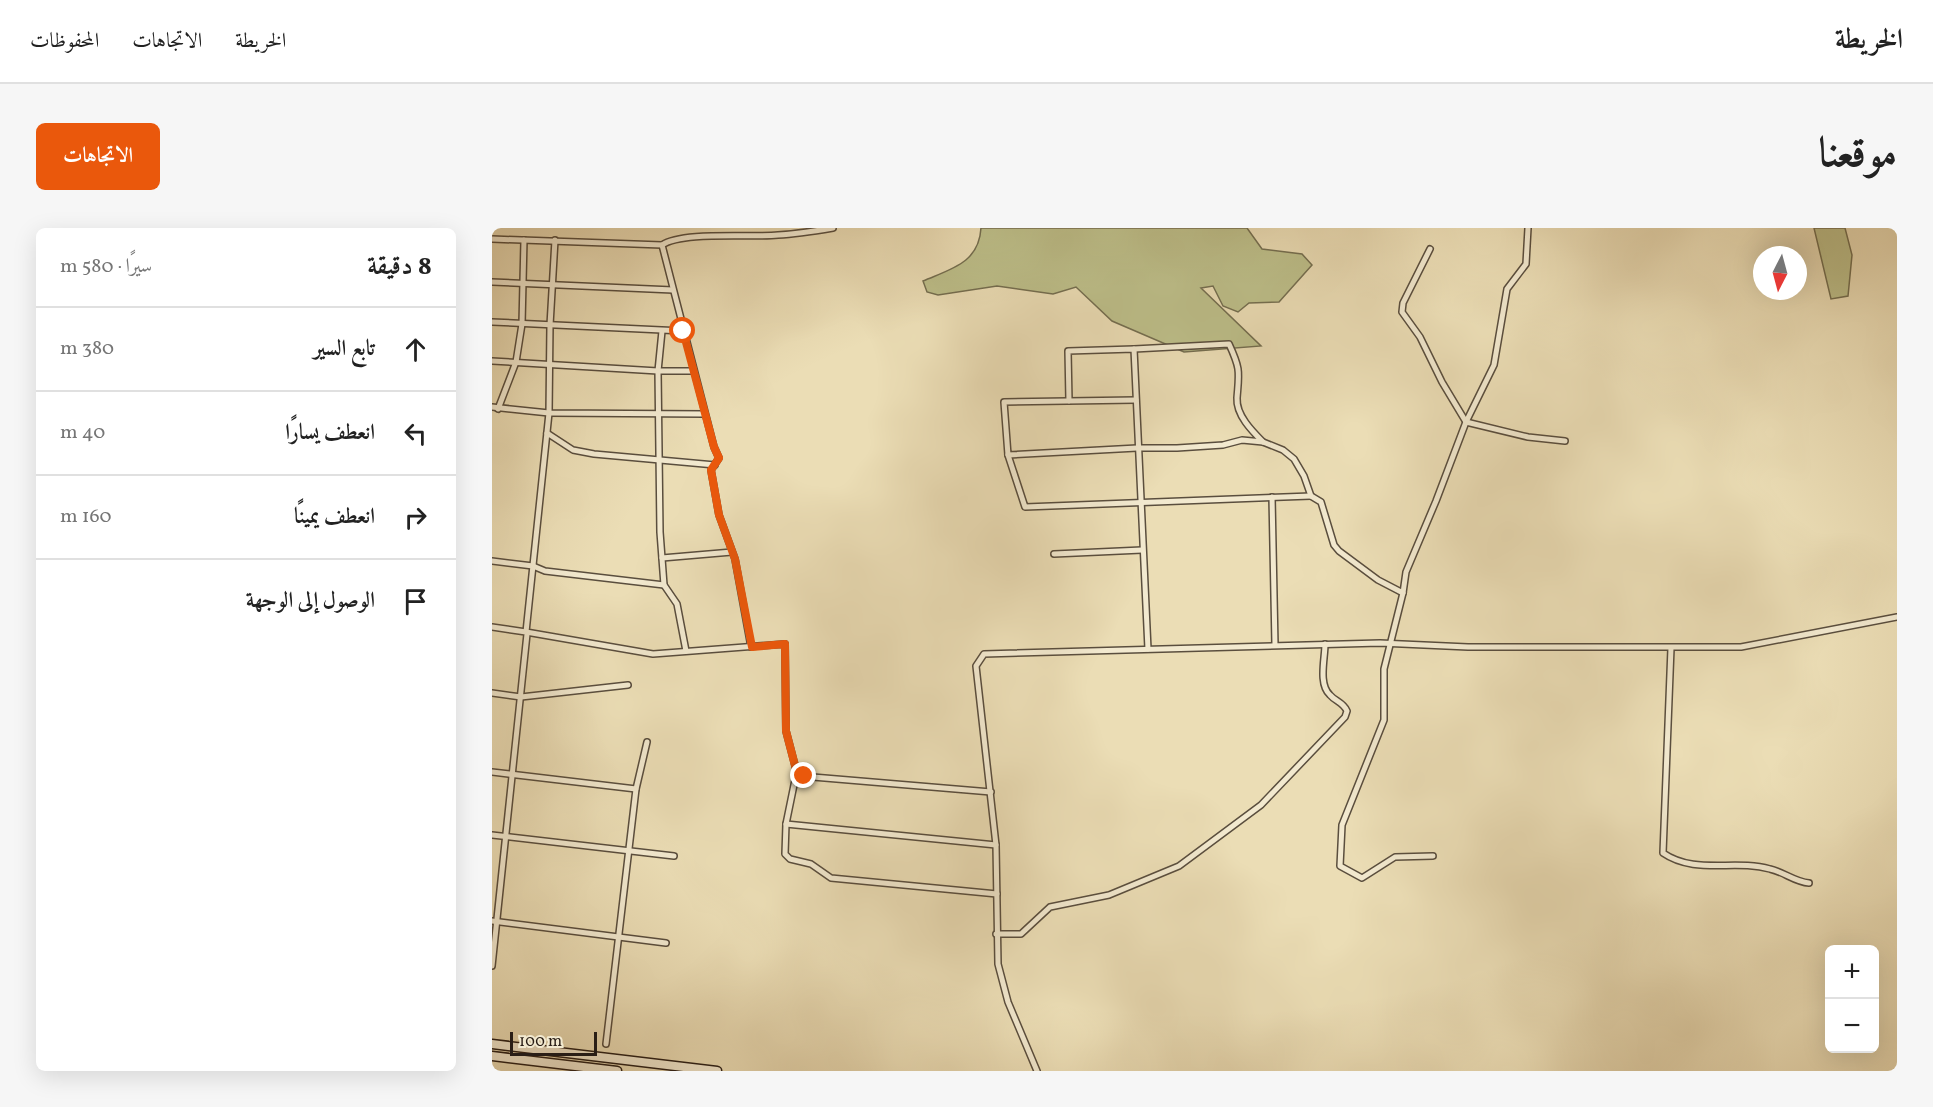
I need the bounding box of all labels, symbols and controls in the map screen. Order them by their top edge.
text: الخريطة [1835,21,1903,60]
text: المحفوظات [30,27,99,56]
text: الاتجاهات [132,27,202,56]
text: الخريطة [235,27,286,56]
button: الاتجاهات [36,123,160,190]
text: موقعنا [1819,126,1897,185]
north arrow [1753,246,1807,300]
text: 8 دقيقة [367,249,432,285]
text: سيرًا · 580 m [60,253,152,281]
route start [669,317,695,343]
icon: ahead [399,333,432,366]
text: تابع السير [313,334,375,365]
text: 380 m [60,335,114,363]
icon: left [399,417,432,450]
text: انعطف يسارًا [285,418,375,449]
text: 40 m [60,419,105,447]
icon: right [399,501,432,534]
text: انعطف يمينًا [294,502,375,533]
text: 160 m [60,503,112,531]
icon: arrive [399,585,432,618]
text: الوصول إلى الوجهة [246,586,375,617]
route end [790,762,816,788]
map controls [1825,945,1879,1053]
button: + [1825,945,1879,999]
button: − [1825,999,1879,1053]
scale bar [510,1029,597,1056]
text: 100 m [519,1031,562,1053]

